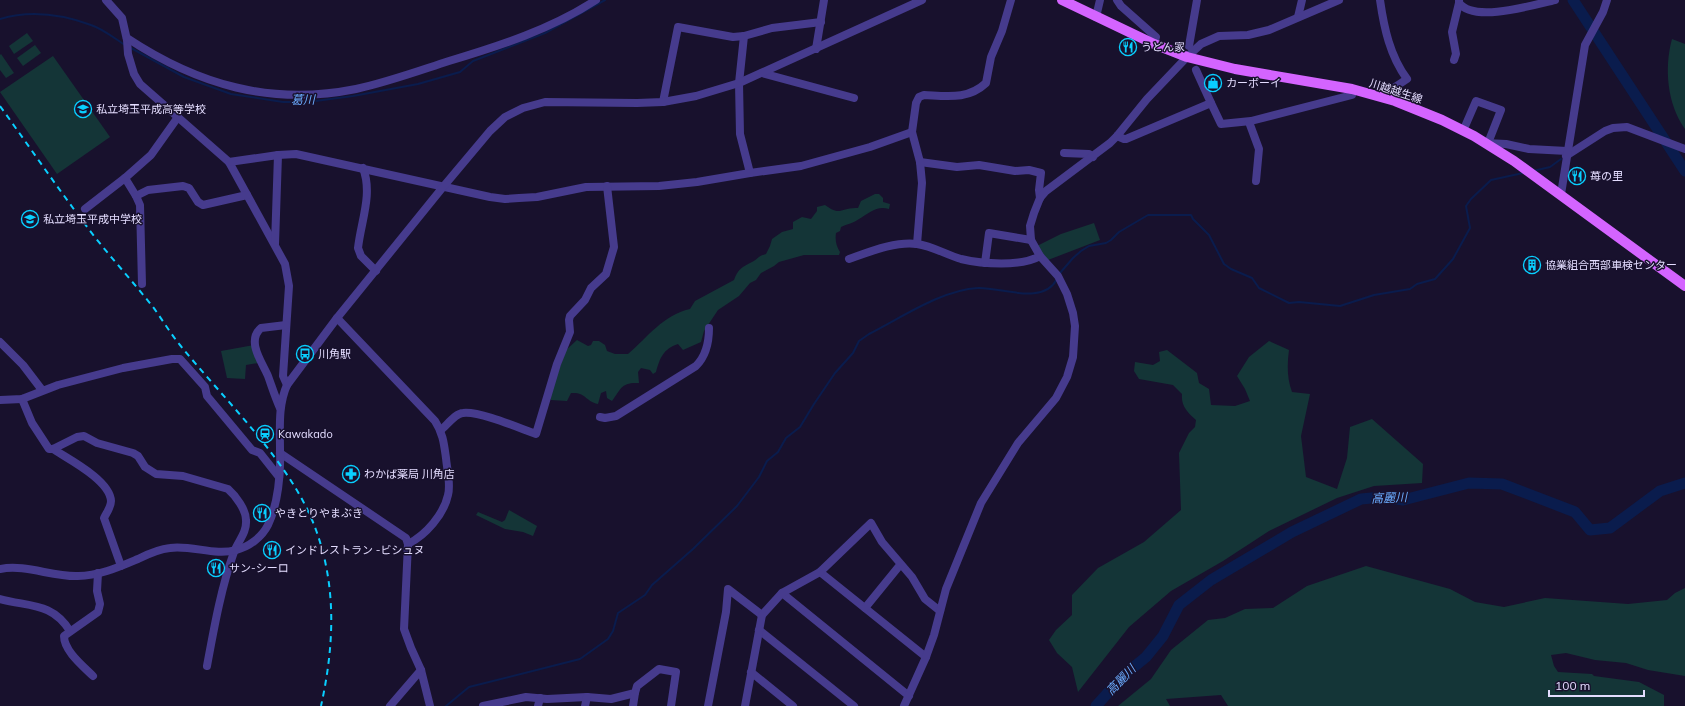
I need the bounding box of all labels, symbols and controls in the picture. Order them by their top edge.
restaurant icon: うどん家 [1118,37,1138,57]
place label: うどん家 [1141,40,1185,54]
shop icon: カーボーイ [1203,73,1223,93]
place label: カーボーイ [1226,76,1281,90]
street label: 川越越生線 [1368,76,1424,106]
water label: 葛川 [291,92,317,107]
school or university icon: 私立埼玉平成高等学校 [73,99,93,119]
place label: 私立埼玉平成高等学校 [96,102,206,116]
restaurant icon: 苺の里 [1567,166,1587,186]
place label: 苺の里 [1590,169,1623,183]
school or university icon: 私立埼玉平成中学校 [20,209,40,229]
place label: 私立埼玉平成中学校 [43,212,142,226]
building icon: 協業組合西部車検センター [1522,255,1542,275]
place label: 協業組合西部車検センター [1545,258,1677,272]
bus stop icon: 川角駅 [295,344,315,364]
place label: 川角駅 [318,347,351,361]
station icon: Kawakado [255,424,275,444]
place label: Kawakado [278,427,333,441]
pharmacy icon: わかば薬局 川角店 [341,464,361,484]
place label: わかば薬局 川角店 [364,467,455,481]
water label: 高麗川 [1371,489,1409,506]
restaurant icon: やきとりやまぶき [252,503,272,523]
place label: やきとりやまぶき [275,506,363,520]
restaurant icon: インドレストラン -ビシュヌ [262,540,282,560]
place label: インドレストラン -ビシュヌ [285,543,425,557]
restaurant icon: サン-シーロ [206,558,226,578]
place label: サン-シーロ [229,561,289,575]
water label: 高麗川 [1103,660,1140,698]
scale bar [1549,672,1644,698]
text: 100 m [1555,678,1590,693]

